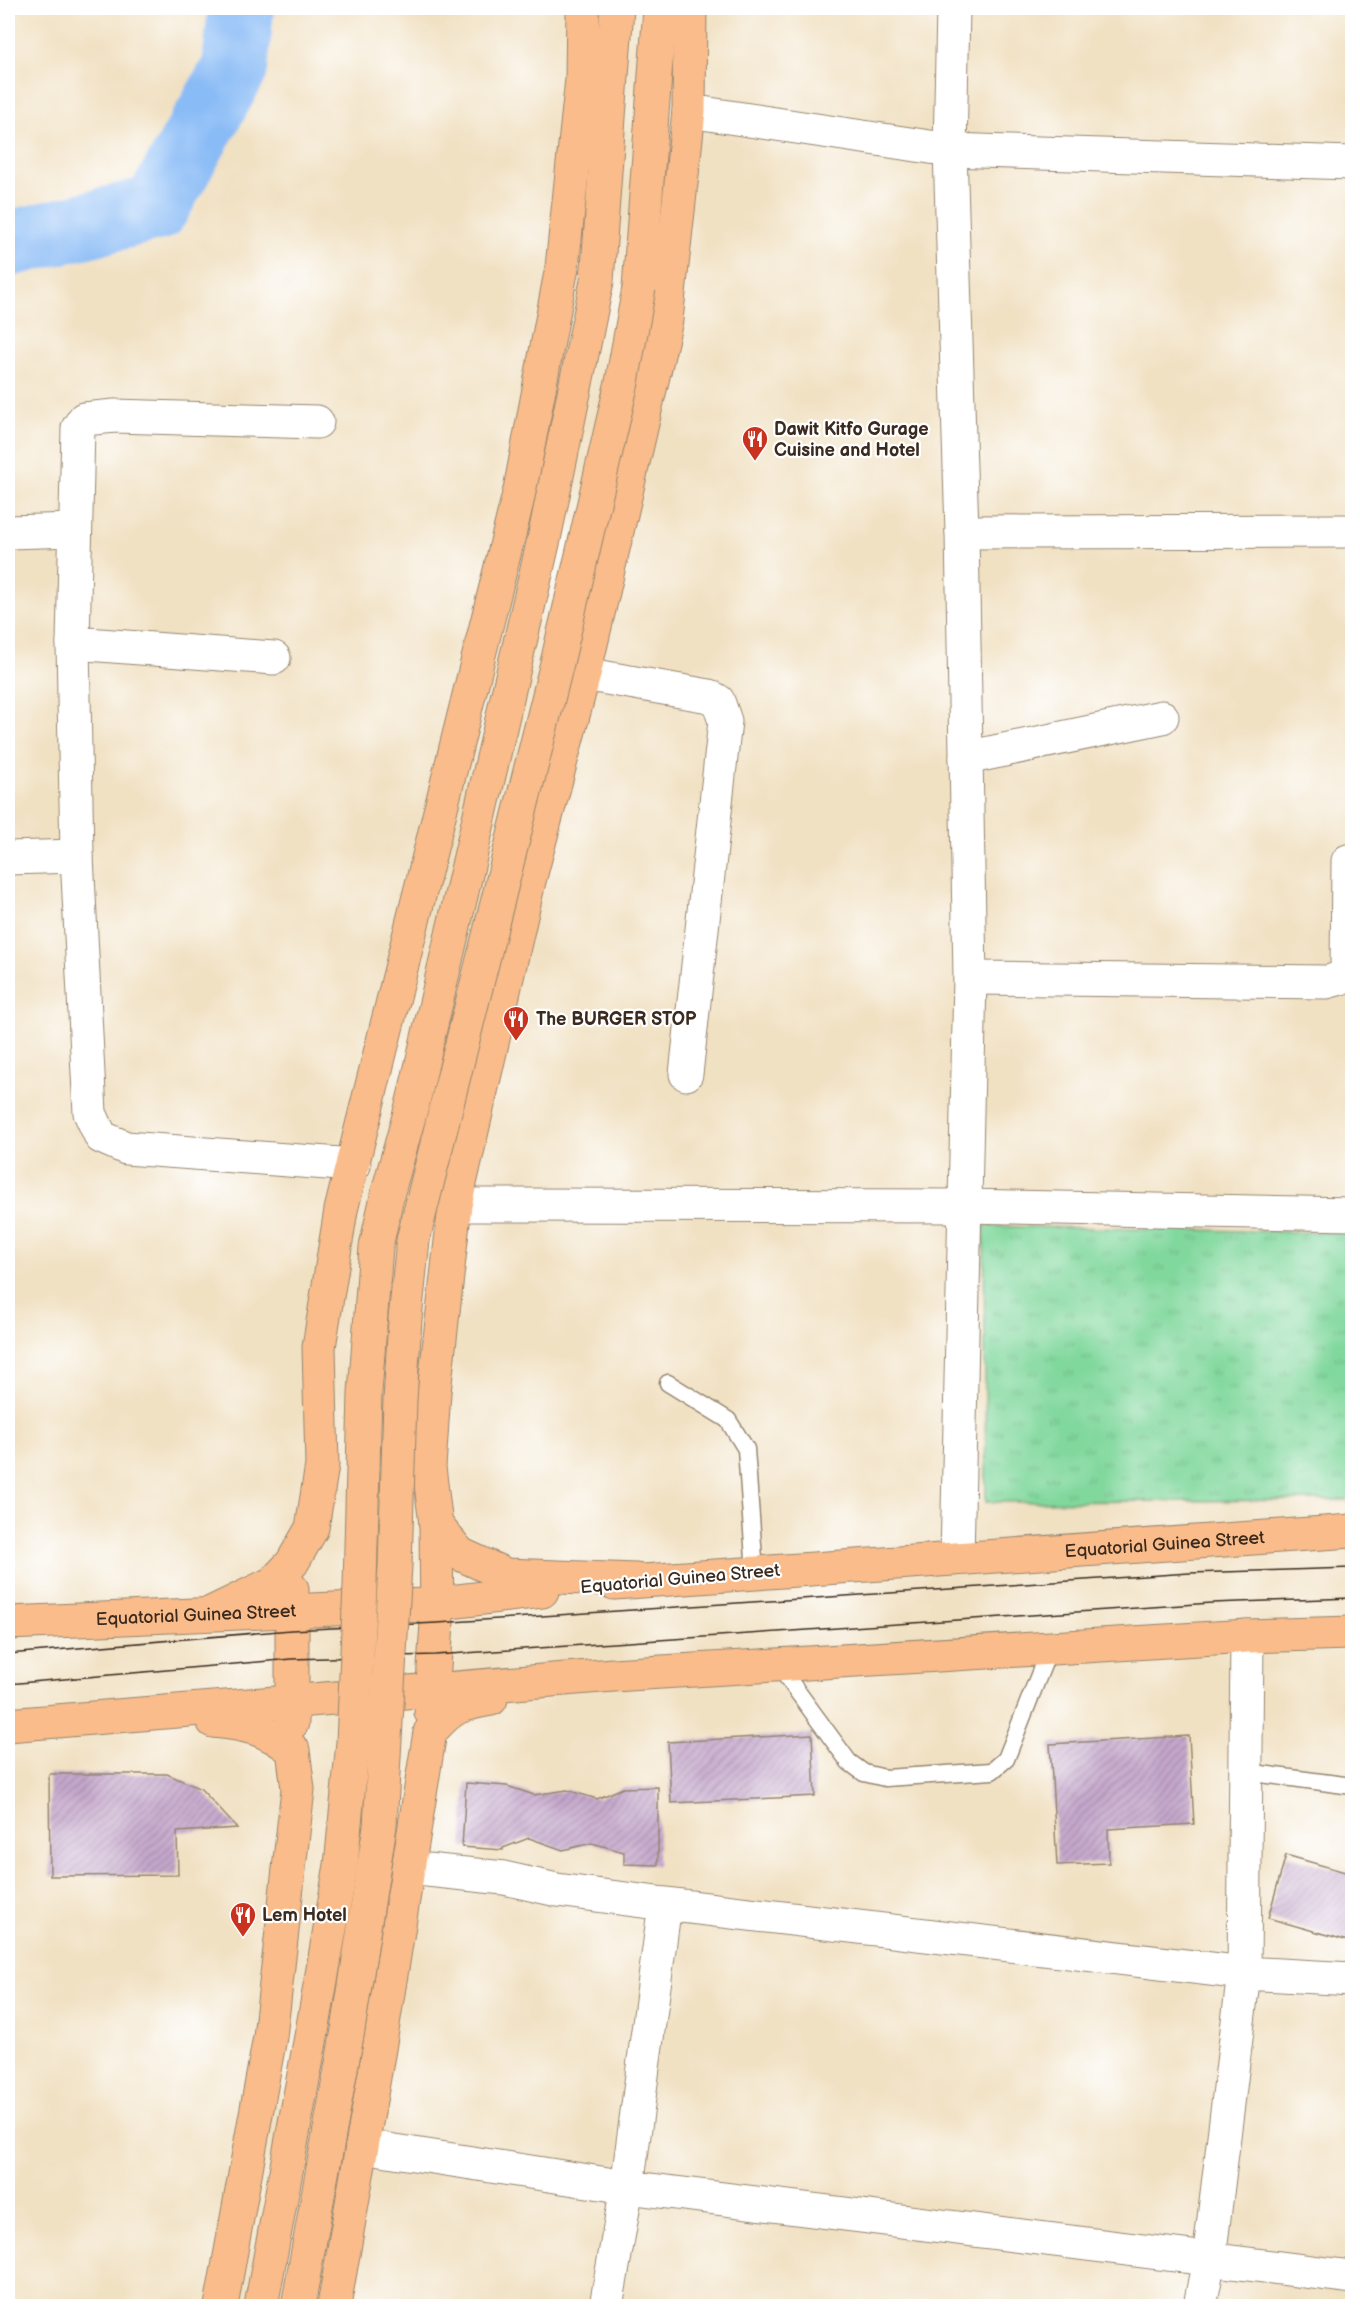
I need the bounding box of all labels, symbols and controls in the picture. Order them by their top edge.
place label: Dawit Kitfo Gurage Cuisine and Hotel [774,419,929,461]
restaurant icon: Dawit Kitfo Gurage Cuisine and Hotel [740,424,770,462]
restaurant icon: The BURGER STOP [501,1004,531,1042]
place label: The BURGER STOP [536,1009,697,1030]
street label: Equatorial Guinea Street [1064,1527,1266,1562]
street label: Equatorial Guinea Street [579,1560,781,1598]
street label: Equatorial Guinea Street [95,1600,297,1630]
restaurant icon: Lem Hotel [228,1900,258,1938]
place label: Lem Hotel [262,1905,347,1926]

